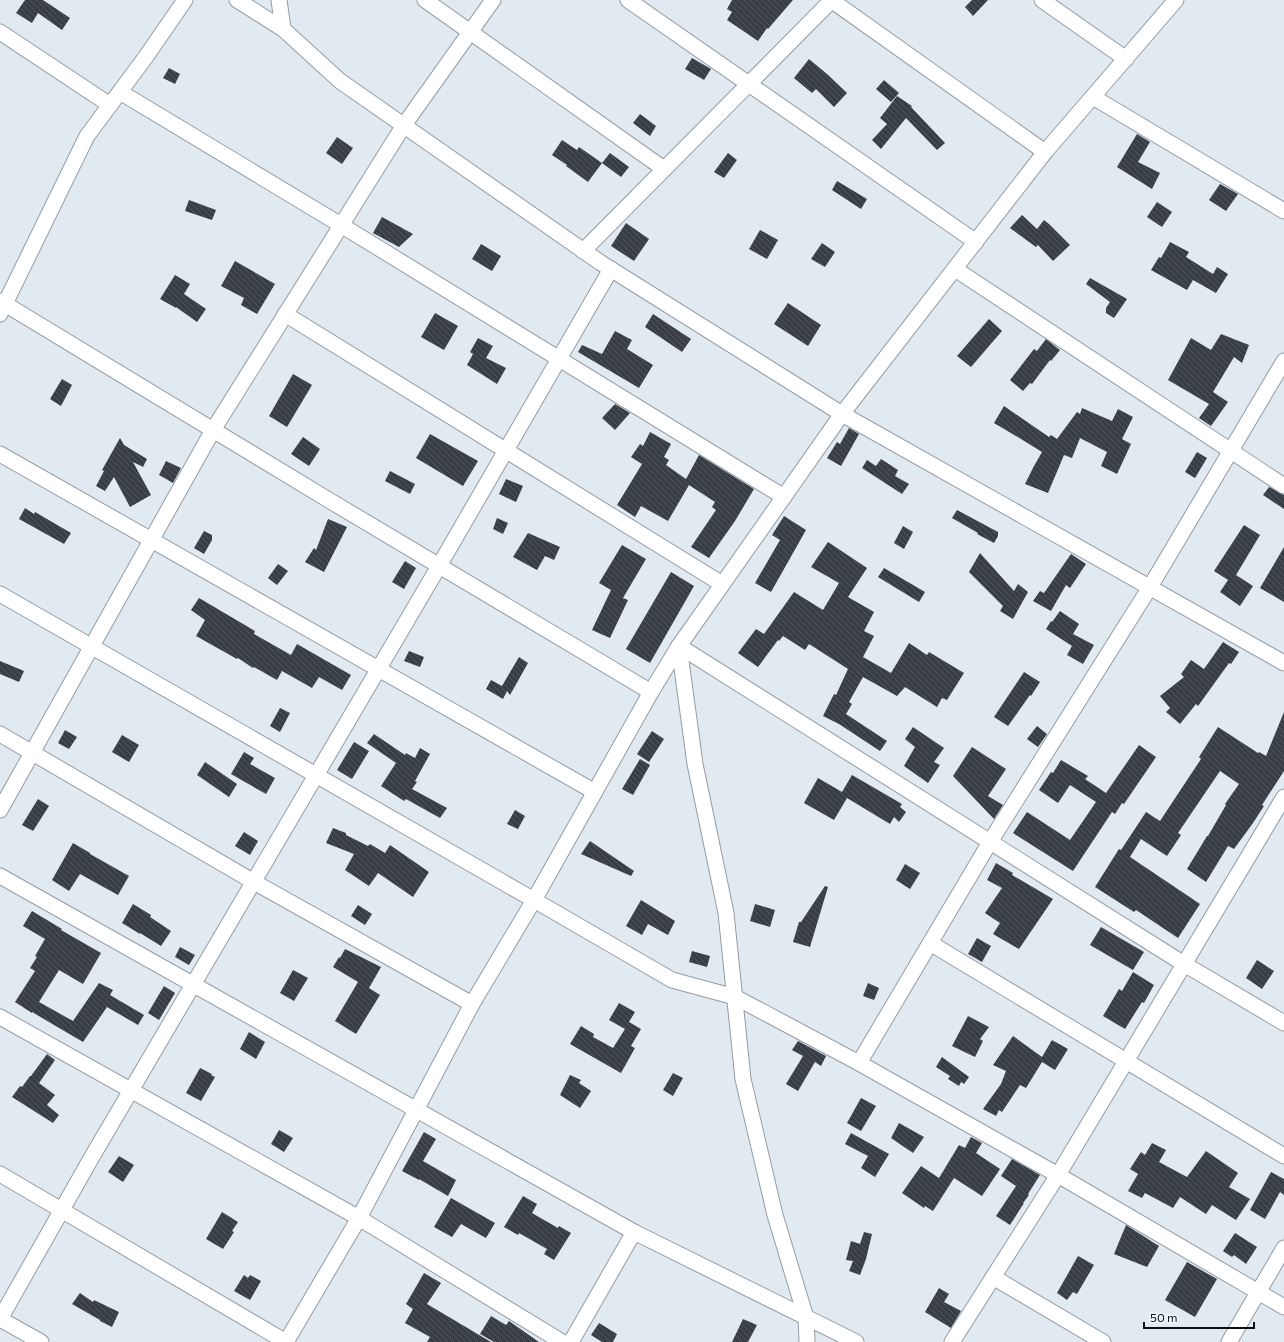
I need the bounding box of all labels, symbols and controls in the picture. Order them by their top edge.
scale bar [1144,1304,1254,1330]
text: 50 m [1150,1310,1178,1324]

